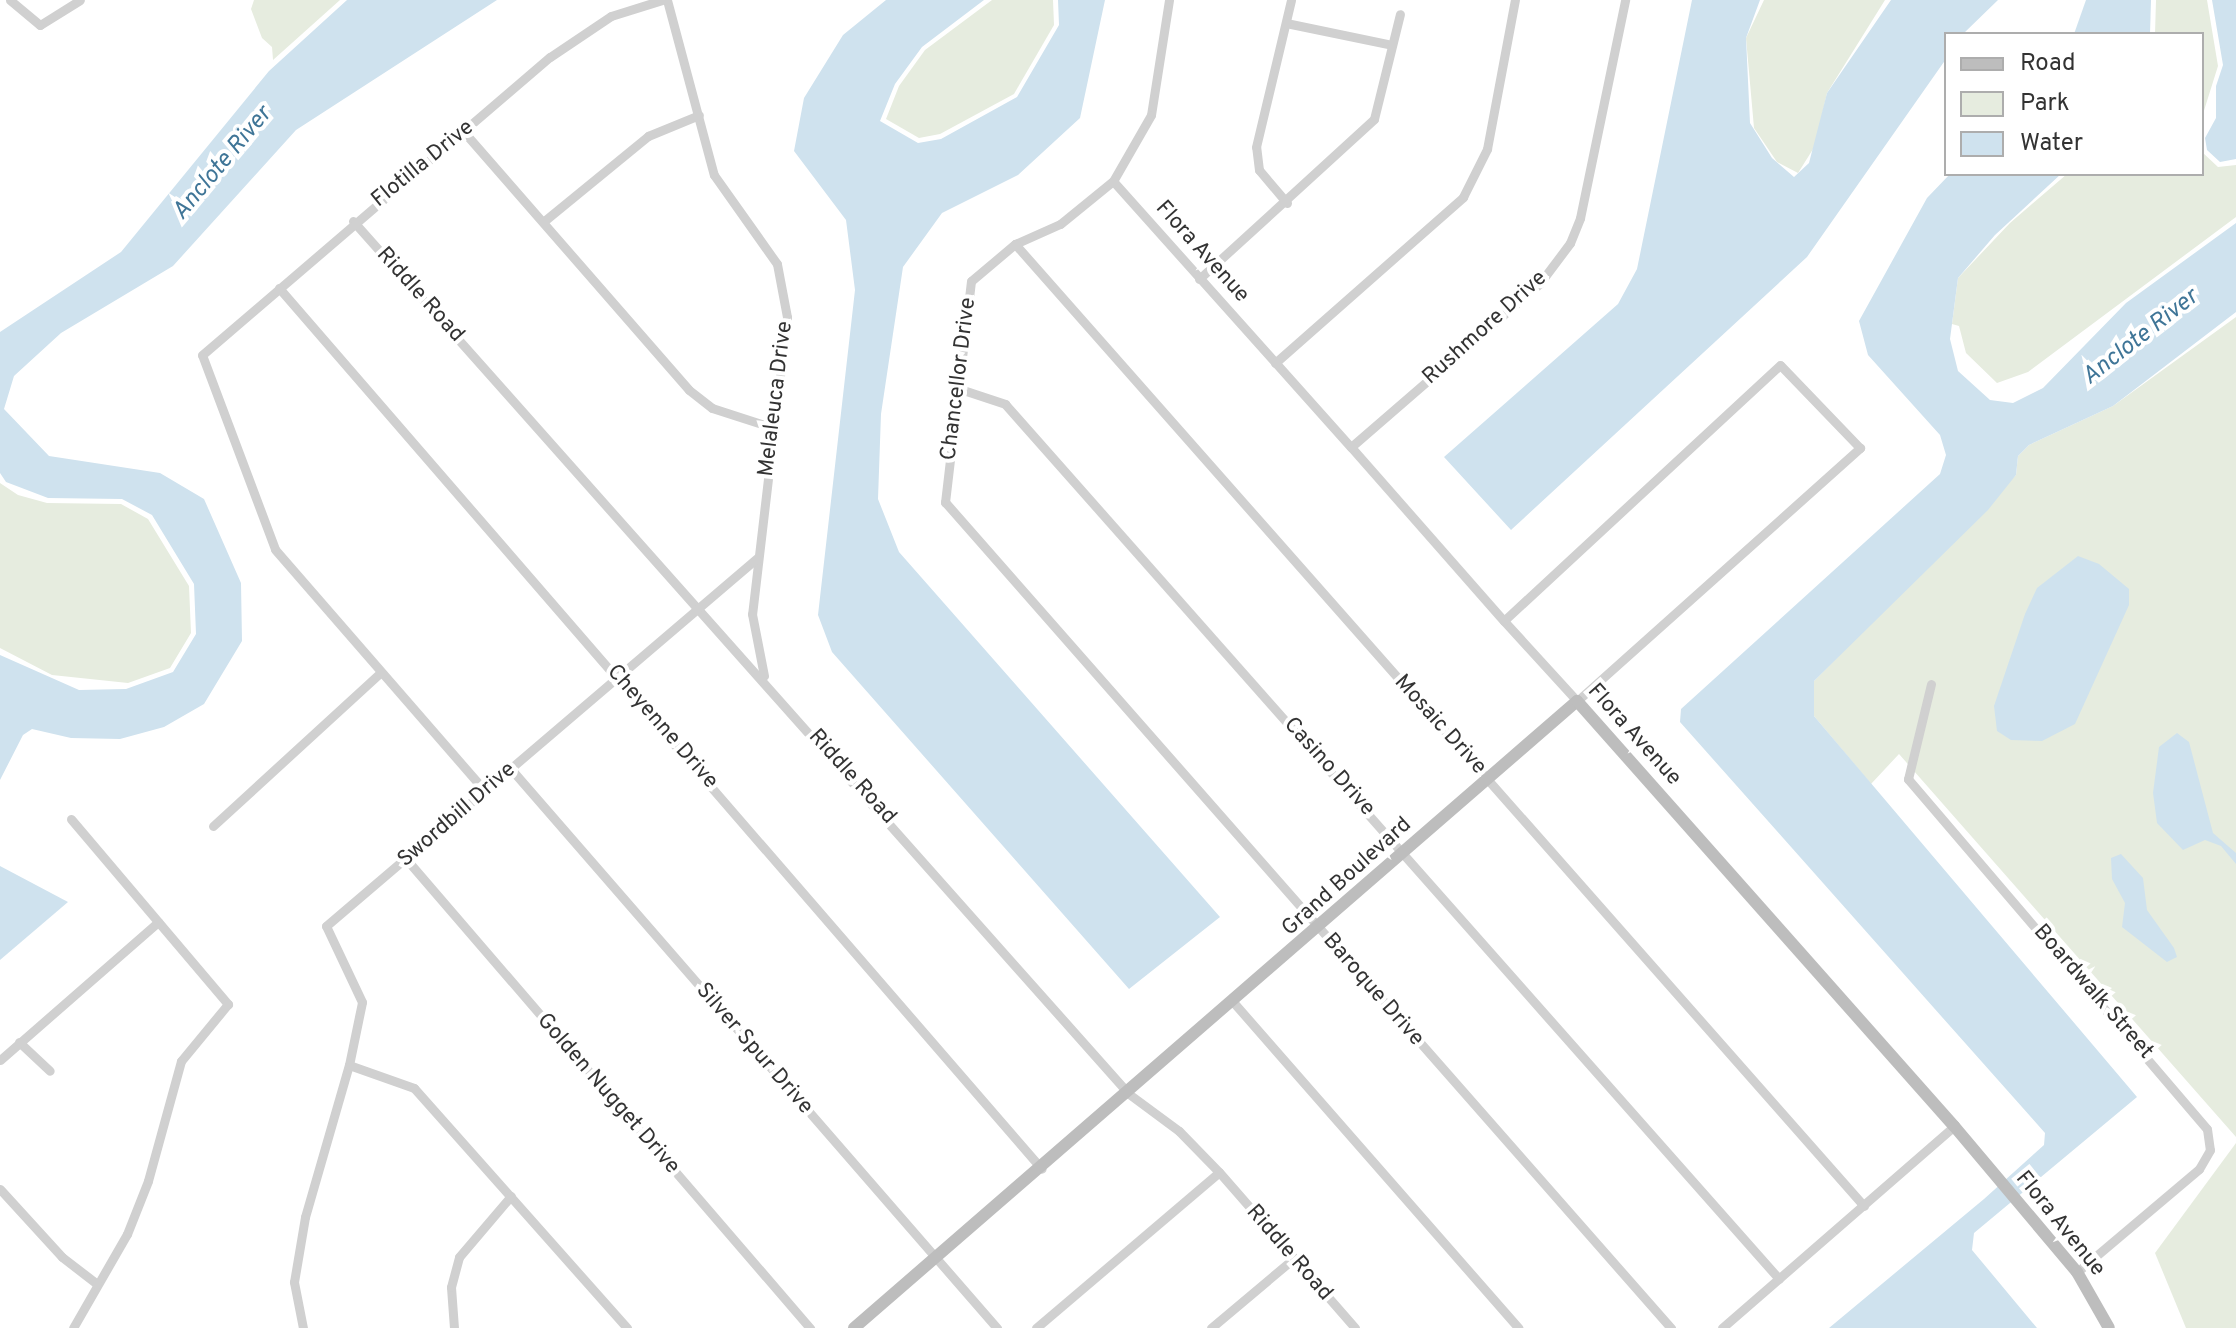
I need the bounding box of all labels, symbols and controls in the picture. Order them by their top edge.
legend [1944,32,2204,176]
text: Road [2020,49,2076,79]
text: Park [2020,89,2070,119]
water label: Anclote River [167,101,279,227]
street label: Flotilla Drive [366,115,480,213]
text: Water [2020,129,2083,159]
street label: Flora Avenue [1149,195,1255,309]
street label: Riddle Road [370,242,470,348]
street label: Rushmore Drive [1417,265,1553,391]
water label: Anclote River [2077,284,2205,392]
street label: Chancellor Drive [936,296,982,462]
street label: Melaleuca Drive [753,320,799,478]
street label: Cheyenne Drive [601,659,723,795]
street label: Mosaic Drive [1388,670,1492,780]
street label: Flora Avenue [1581,678,1687,792]
street label: Casino Drive [1278,712,1380,822]
street label: Riddle Road [802,724,902,830]
street label: Swordbill Drive [393,757,521,873]
street label: Grand Boulevard [1277,812,1417,942]
street label: Boardwalk Street [2027,919,2159,1065]
street label: Baroque Drive [1317,928,1429,1052]
street label: Silver Spur Drive [690,978,818,1120]
street label: Golden Nugget Drive [531,1008,685,1180]
street label: Flora Avenue [2009,1166,2111,1282]
street label: Riddle Road [1240,1200,1338,1306]

